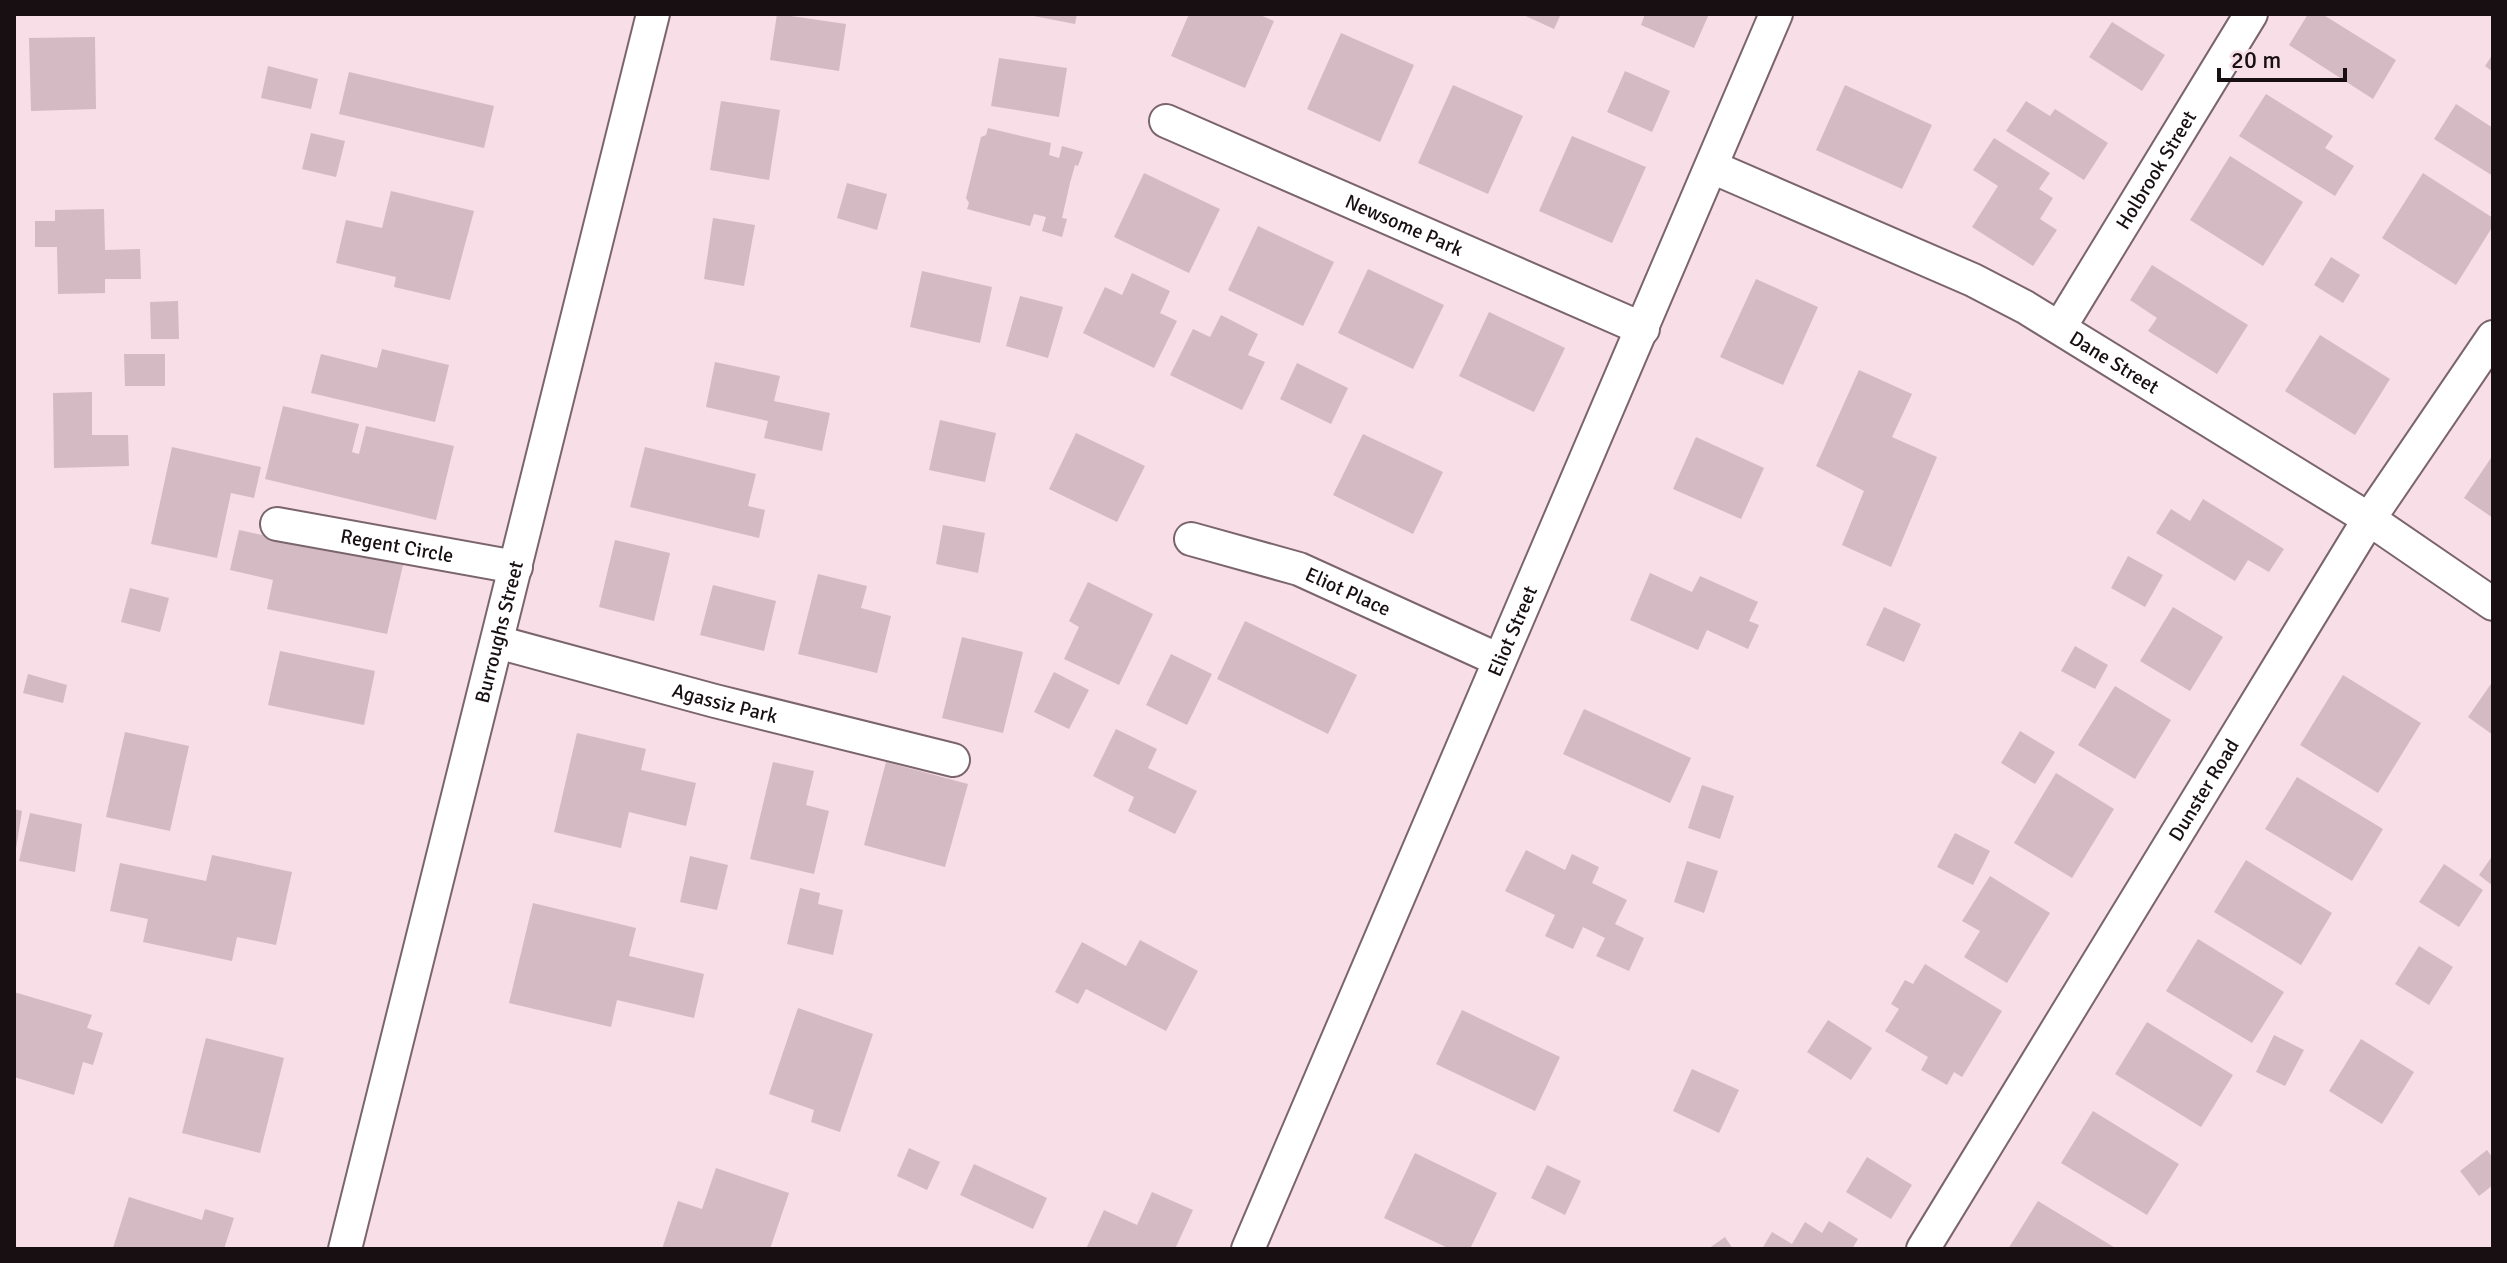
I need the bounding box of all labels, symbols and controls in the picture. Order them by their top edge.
scale bar [2219,32,2345,82]
text: 20 m [2231,45,2281,75]
street label: Holbrook Street [2111,106,2202,234]
street label: Newsome Park [1341,189,1467,262]
street label: Dane Street [2065,326,2163,399]
street label: Regent Circle [339,524,455,569]
street label: Burroughs Street [470,558,529,706]
street label: Eliot Place [1301,562,1394,622]
street label: Eliot Street [1482,582,1543,680]
street label: Agassiz Park [669,678,780,729]
street label: Dunster Road [2163,735,2245,846]

